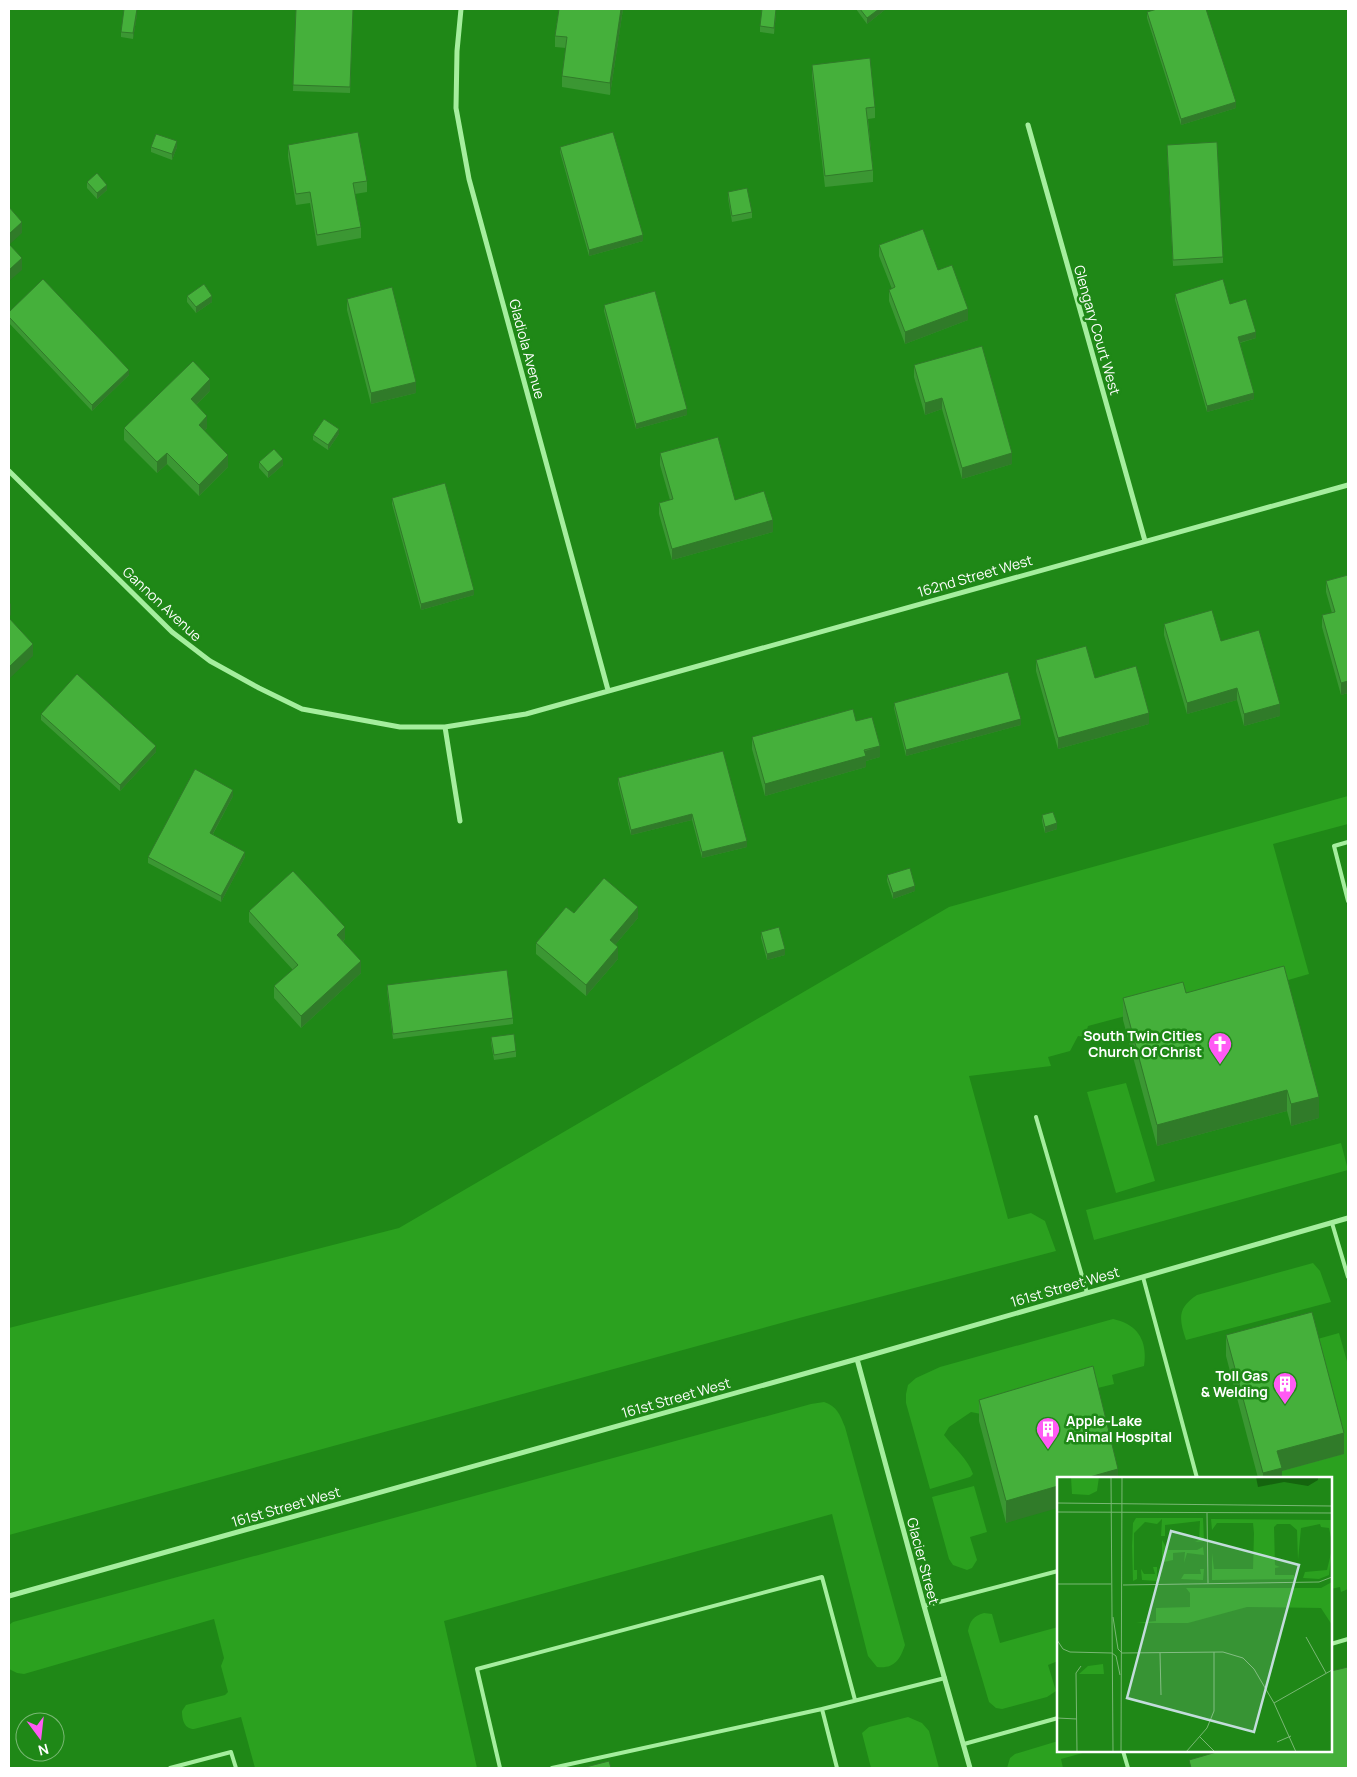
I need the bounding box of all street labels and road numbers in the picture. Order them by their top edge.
street label: Glengary Court West [1070,263,1125,397]
street label: Gladiola Avenue [505,297,550,401]
street label: 162nd Street West [915,550,1035,601]
street label: Gannon Avenue [119,562,206,645]
street label: 161st Street West [1008,1262,1122,1311]
street label: 161st Street West [619,1373,733,1422]
street label: 161st Street West [229,1482,343,1531]
street label: Glacier Street [903,1515,944,1607]

